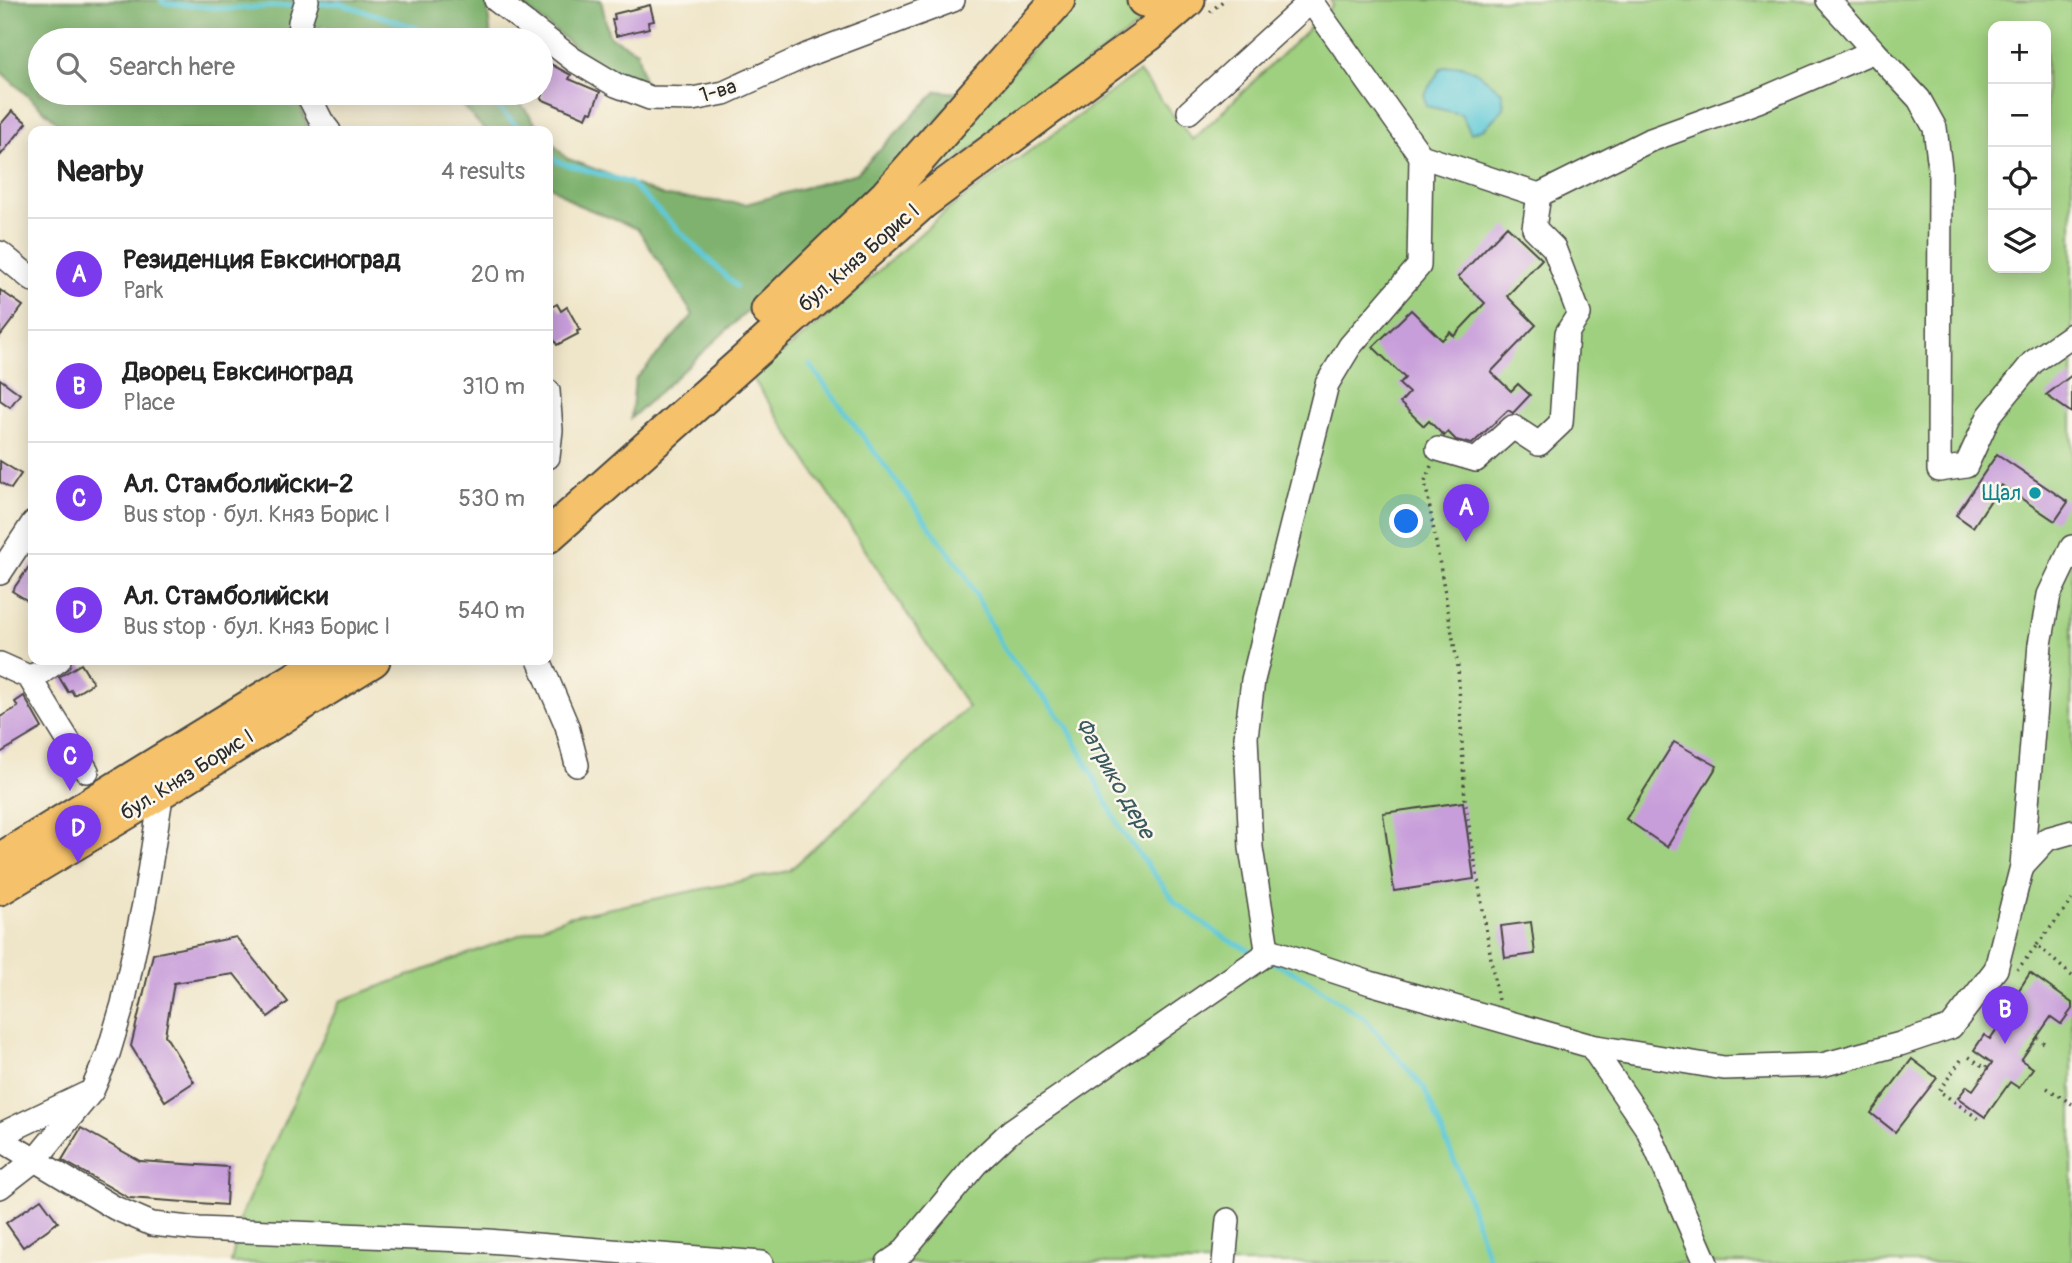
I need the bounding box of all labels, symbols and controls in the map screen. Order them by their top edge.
map controls [1988,21,2051,273]
button: + [1988,21,2051,84]
search box [28,28,553,105]
icon: search [52,48,90,86]
text: Search here [108,51,235,83]
street label: 1-ва [696,73,740,109]
button: − [1988,84,2051,147]
button: locate [1988,147,2051,210]
text: Nearby [56,153,143,190]
text: 4 results [441,157,525,186]
street label: бул. Княз Борис I [793,198,925,318]
button: layers [1988,210,2051,273]
text: Резиденция Евксиноград [123,244,400,276]
text: A [72,260,86,289]
text: 20 m [471,260,525,289]
text: Park [123,276,163,305]
text: Дворец Евксиноград [123,356,353,388]
text: B [72,372,86,401]
text: 310 m [462,372,525,401]
text: Place [123,388,175,417]
text: Ал. Стамболийски-2 [123,468,354,500]
place label: Щал [1981,480,2021,507]
text: C [72,484,86,513]
text: 530 m [459,484,525,513]
pin: A [1443,484,1489,542]
marker: Щал [2027,485,2043,501]
text: Bus stop · бул. Княз Борис I [123,500,390,529]
your location [1389,504,1423,538]
text: Ал. Стамболийски [123,580,328,612]
text: D [72,596,86,625]
text: 540 m [458,596,525,625]
text: Bus stop · бул. Княз Борис I [123,612,390,641]
water label: Фатрико дере [1069,712,1163,846]
street label: бул. Княз Борис I [115,723,259,827]
pin: C [47,733,93,791]
pin: D [55,805,101,863]
pin: B [1982,986,2028,1044]

